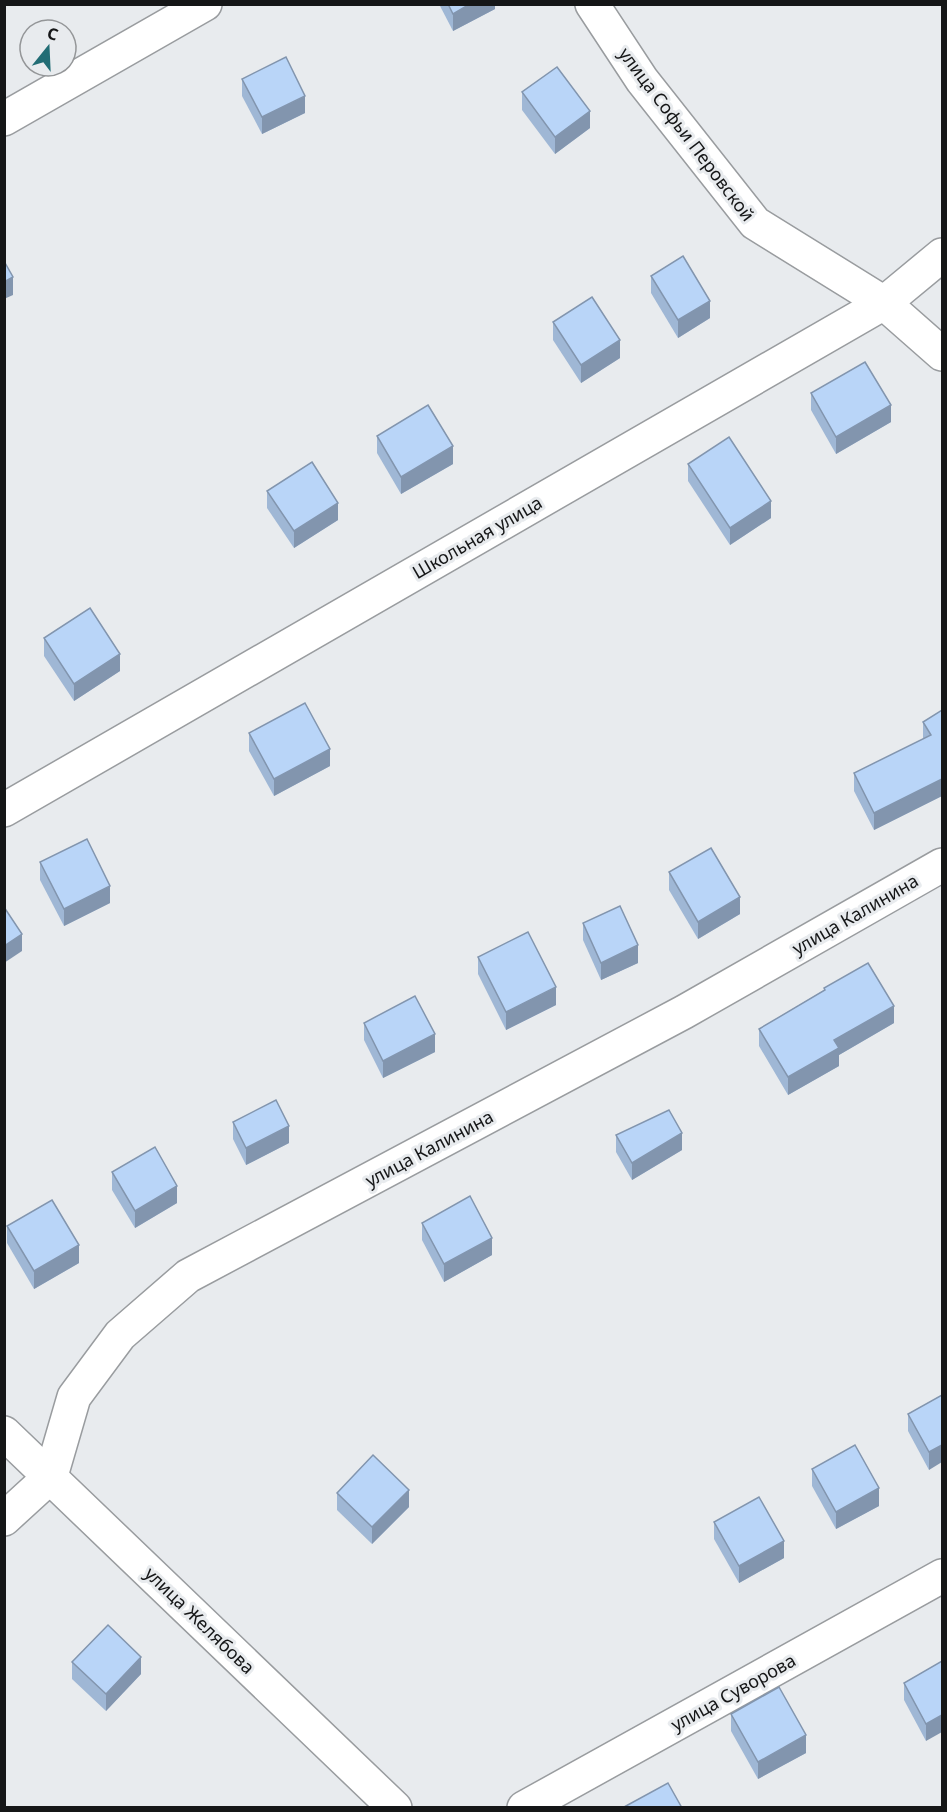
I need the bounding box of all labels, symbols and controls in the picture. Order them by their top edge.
north arrow [18,18,78,78]
text: С [44,22,61,46]
street label: улица Софьи Перовской [614,42,760,226]
street label: Школьная улица [408,490,546,584]
street label: улица Калинина [788,868,922,960]
street label: улица Калинина [361,1104,497,1192]
street label: улица Желябова [140,1561,260,1679]
street label: улица Суворова [666,1648,800,1736]

